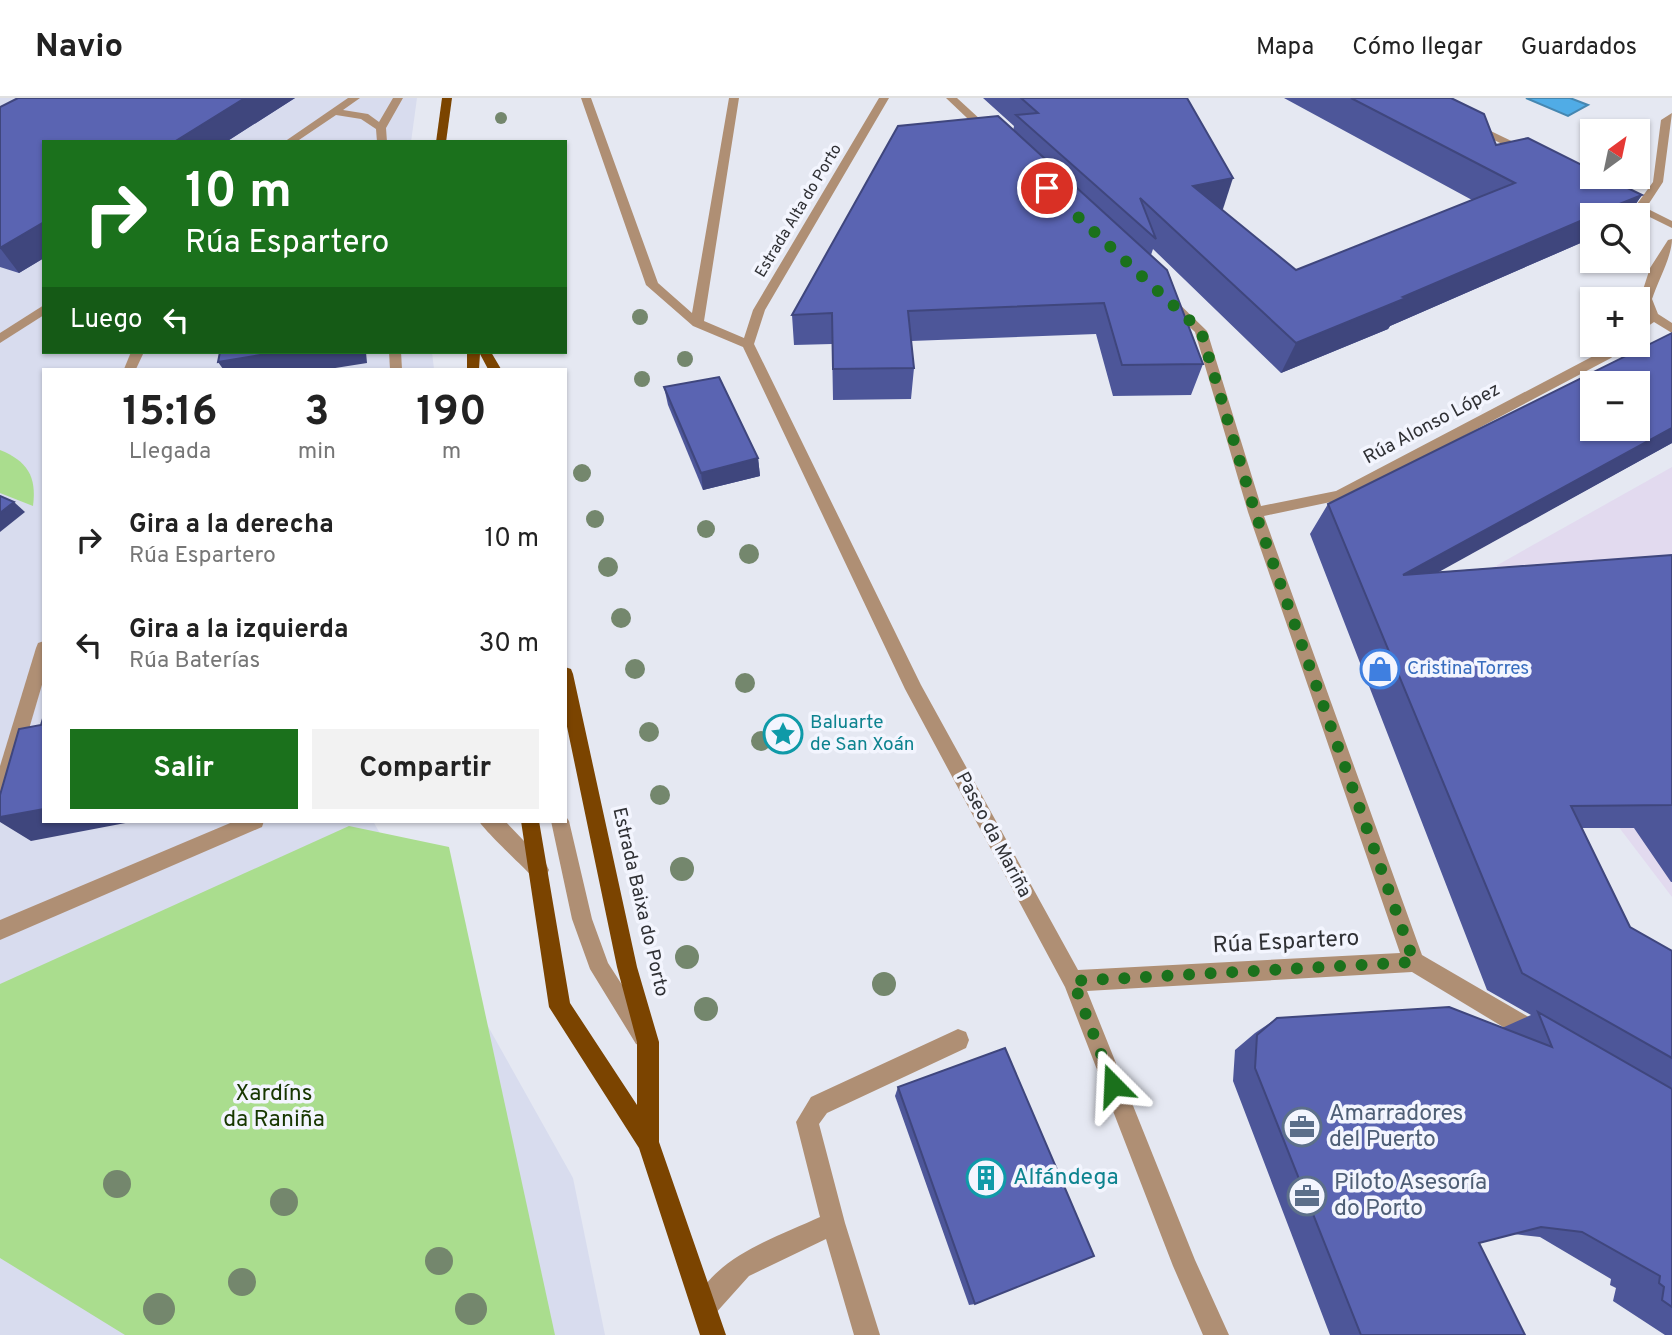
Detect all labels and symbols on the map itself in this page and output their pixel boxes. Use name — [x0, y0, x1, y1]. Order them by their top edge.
north arrow — [1580, 119, 1650, 189]
street label: Estrada Alta do Porto — [751, 141, 847, 281]
pin — [1017, 158, 1077, 218]
street label: Rúa Alonso López — [1359, 378, 1505, 470]
shop icon: Cristina Torres — [1359, 648, 1401, 690]
place label: Cristina Torres — [1407, 657, 1529, 681]
place label: Baluarte de San Xoán — [810, 711, 914, 757]
place icon: Baluarte de San Xoán — [762, 713, 804, 755]
street label: Paseo da Mariña — [950, 768, 1036, 902]
street label: Estrada Baixa do Porto — [607, 805, 673, 999]
street label: Rúa Espartero — [1212, 925, 1360, 961]
position arrow — [1076, 1048, 1150, 1122]
park label: Xardíns da Raniña — [223, 1080, 325, 1135]
place label: Amarradores del Puerto — [1329, 1100, 1463, 1155]
office icon: Amarradores del Puerto — [1281, 1106, 1323, 1148]
building icon: Alfándega — [965, 1157, 1007, 1199]
place label: Alfándega — [1013, 1164, 1119, 1193]
place label: Piloto Asesoría do Porto — [1334, 1169, 1487, 1224]
office icon: Piloto Asesoría do Porto — [1286, 1175, 1328, 1217]

